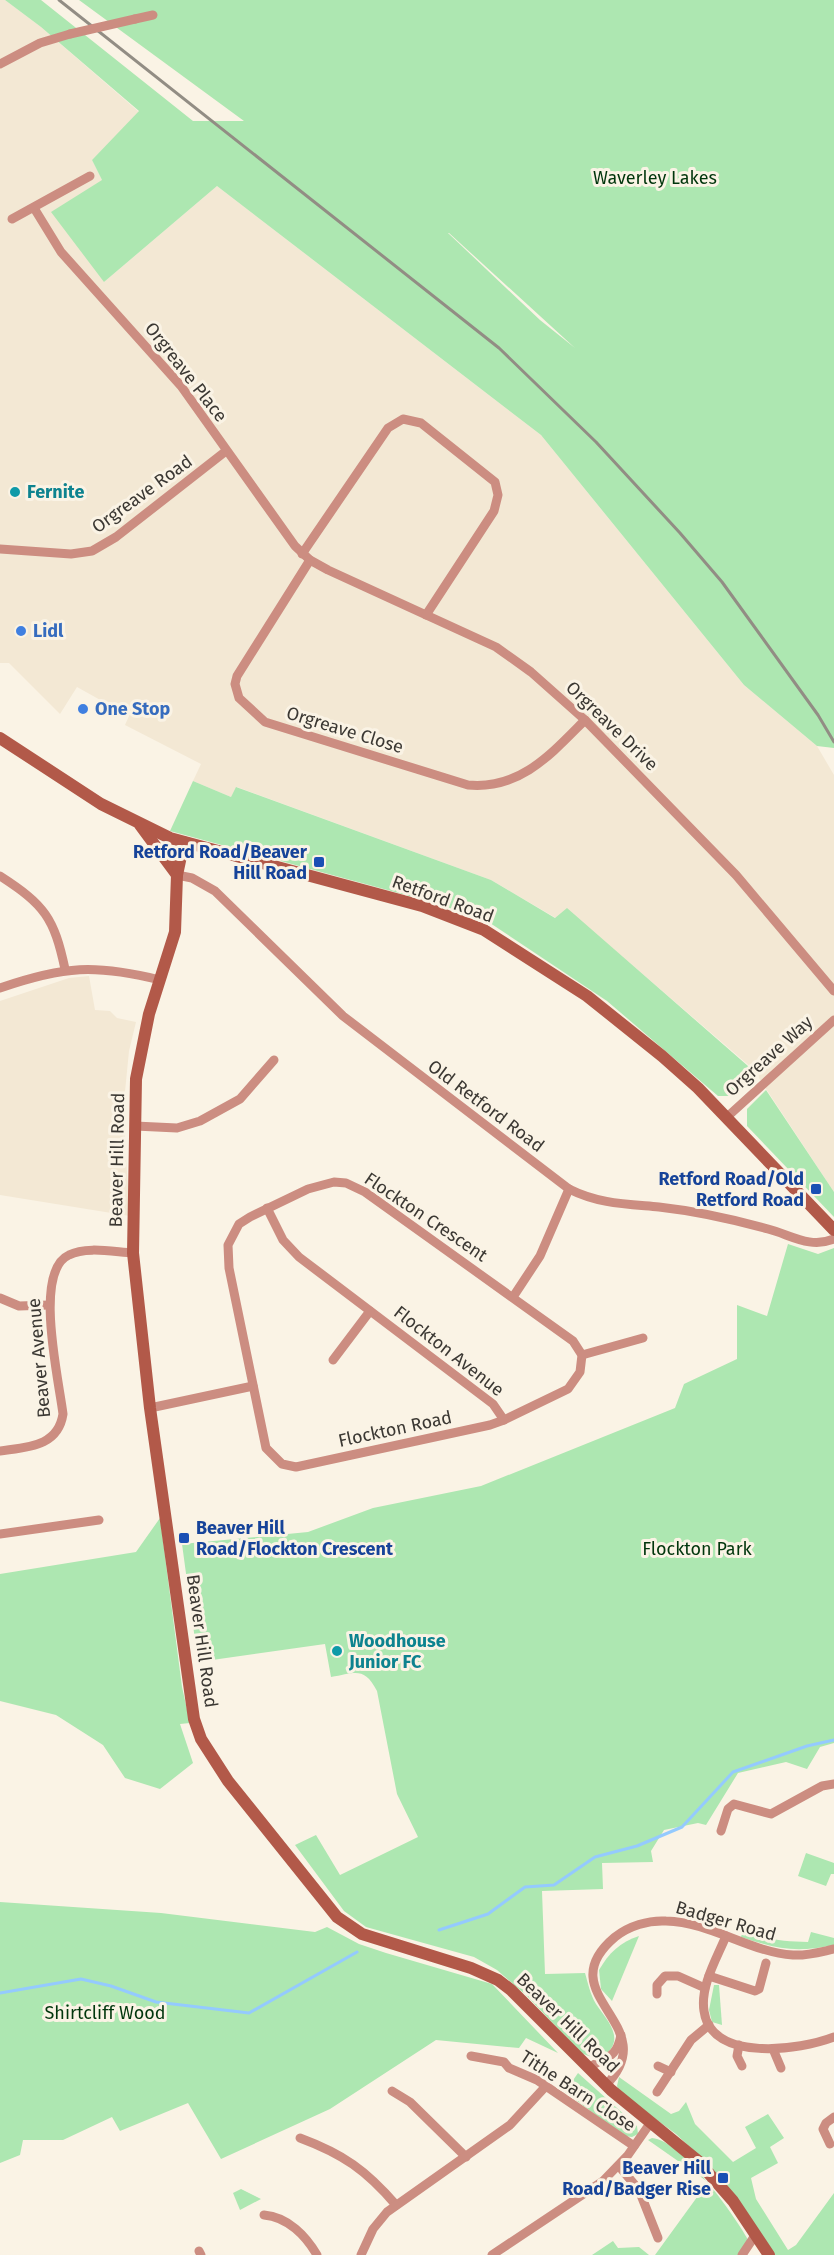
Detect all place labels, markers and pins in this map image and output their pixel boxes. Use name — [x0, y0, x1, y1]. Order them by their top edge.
place label: Fernite — [27, 481, 84, 503]
marker: Fernite — [8, 485, 22, 499]
place label: Lidl — [33, 620, 64, 642]
marker: Lidl — [14, 624, 28, 638]
place label: One Stop — [95, 698, 170, 720]
marker: One Stop — [76, 702, 90, 716]
place label: Retford Road/Beaver Hill Road — [133, 841, 308, 884]
marker: Retford Road/Beaver Hill Road — [312, 855, 326, 869]
place label: Retford Road/Old Retford Road — [658, 1168, 804, 1211]
marker: Retford Road/Old Retford Road — [809, 1182, 823, 1196]
place label: Beaver Hill Road/Flockton Crescent — [196, 1517, 394, 1560]
marker: Beaver Hill Road/Flockton Crescent — [177, 1531, 191, 1545]
place label: Woodhouse Junior FC — [348, 1630, 446, 1673]
marker: Woodhouse Junior FC — [330, 1644, 344, 1658]
place label: Beaver Hill Road/Badger Rise — [562, 2157, 712, 2200]
marker: Beaver Hill Road/Badger Rise — [716, 2171, 730, 2185]

